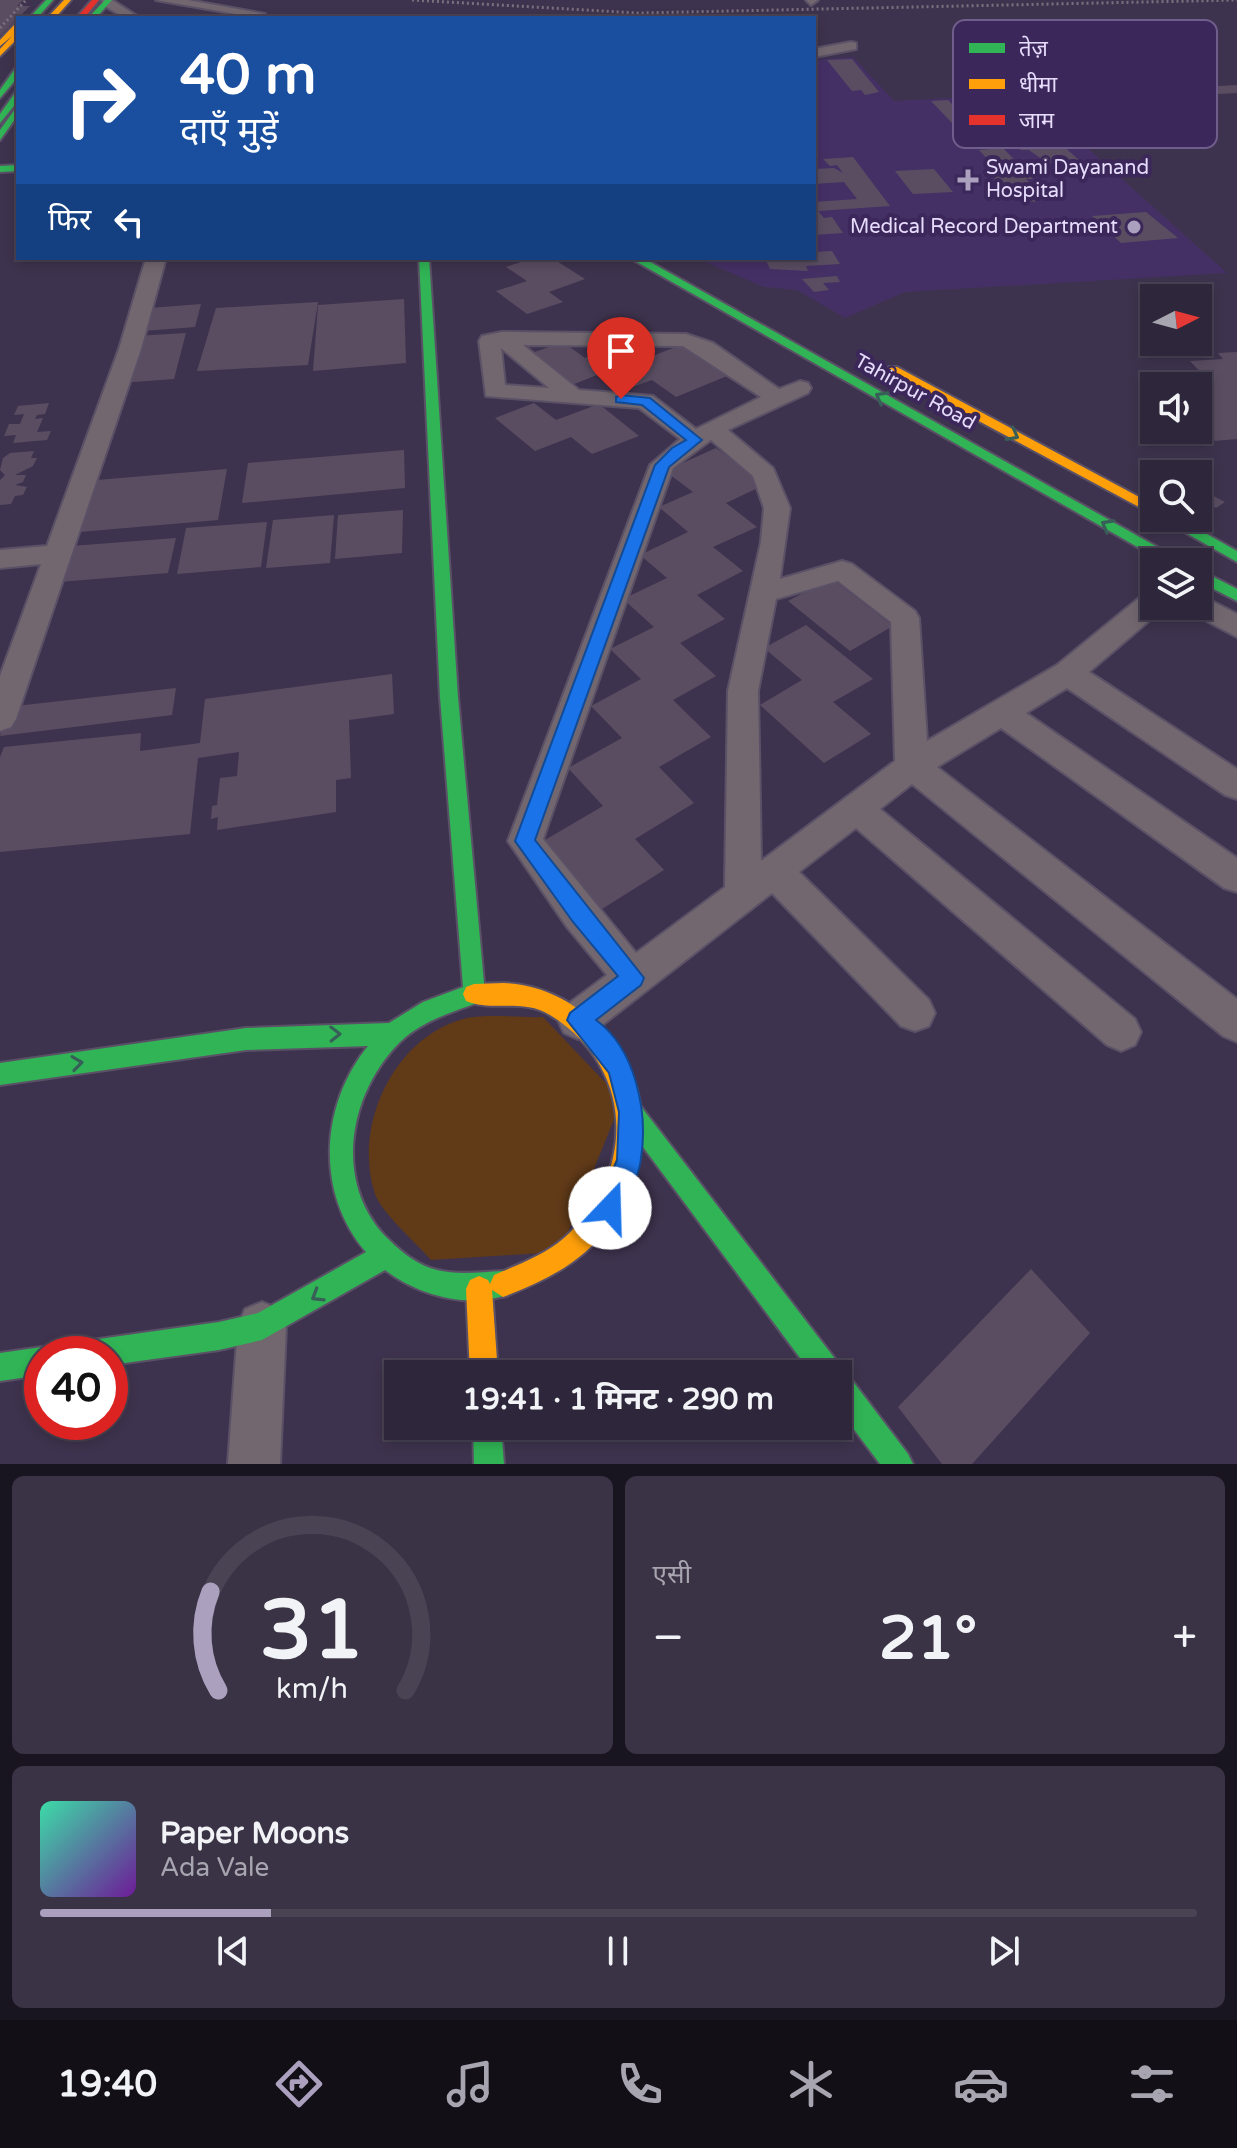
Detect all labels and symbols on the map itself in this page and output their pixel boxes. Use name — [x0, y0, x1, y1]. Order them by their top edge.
legend — [953, 20, 1217, 148]
text: तेज़ — [1019, 35, 1049, 62]
text: धीमा — [1019, 72, 1057, 98]
text: जाम — [1019, 108, 1055, 134]
place label: Swami Dayanand Hospital — [986, 156, 1149, 203]
marker: Swami Dayanand Hospital — [957, 169, 979, 191]
place label: Medical Record Department — [850, 215, 1118, 239]
marker: Medical Record Department — [1125, 218, 1143, 236]
north arrow — [1140, 284, 1212, 356]
pin — [587, 317, 655, 399]
street label: Tahirpur Road — [850, 349, 980, 435]
one-way arrow — [874, 392, 889, 407]
one-way arrow — [1005, 425, 1019, 440]
one-way arrow — [1101, 519, 1116, 534]
one-way arrow — [329, 1026, 342, 1043]
one-way arrow — [70, 1055, 84, 1072]
position arrow — [568, 1166, 652, 1250]
one-way arrow — [311, 1286, 326, 1302]
speed limit sign: 40 — [24, 1336, 128, 1440]

